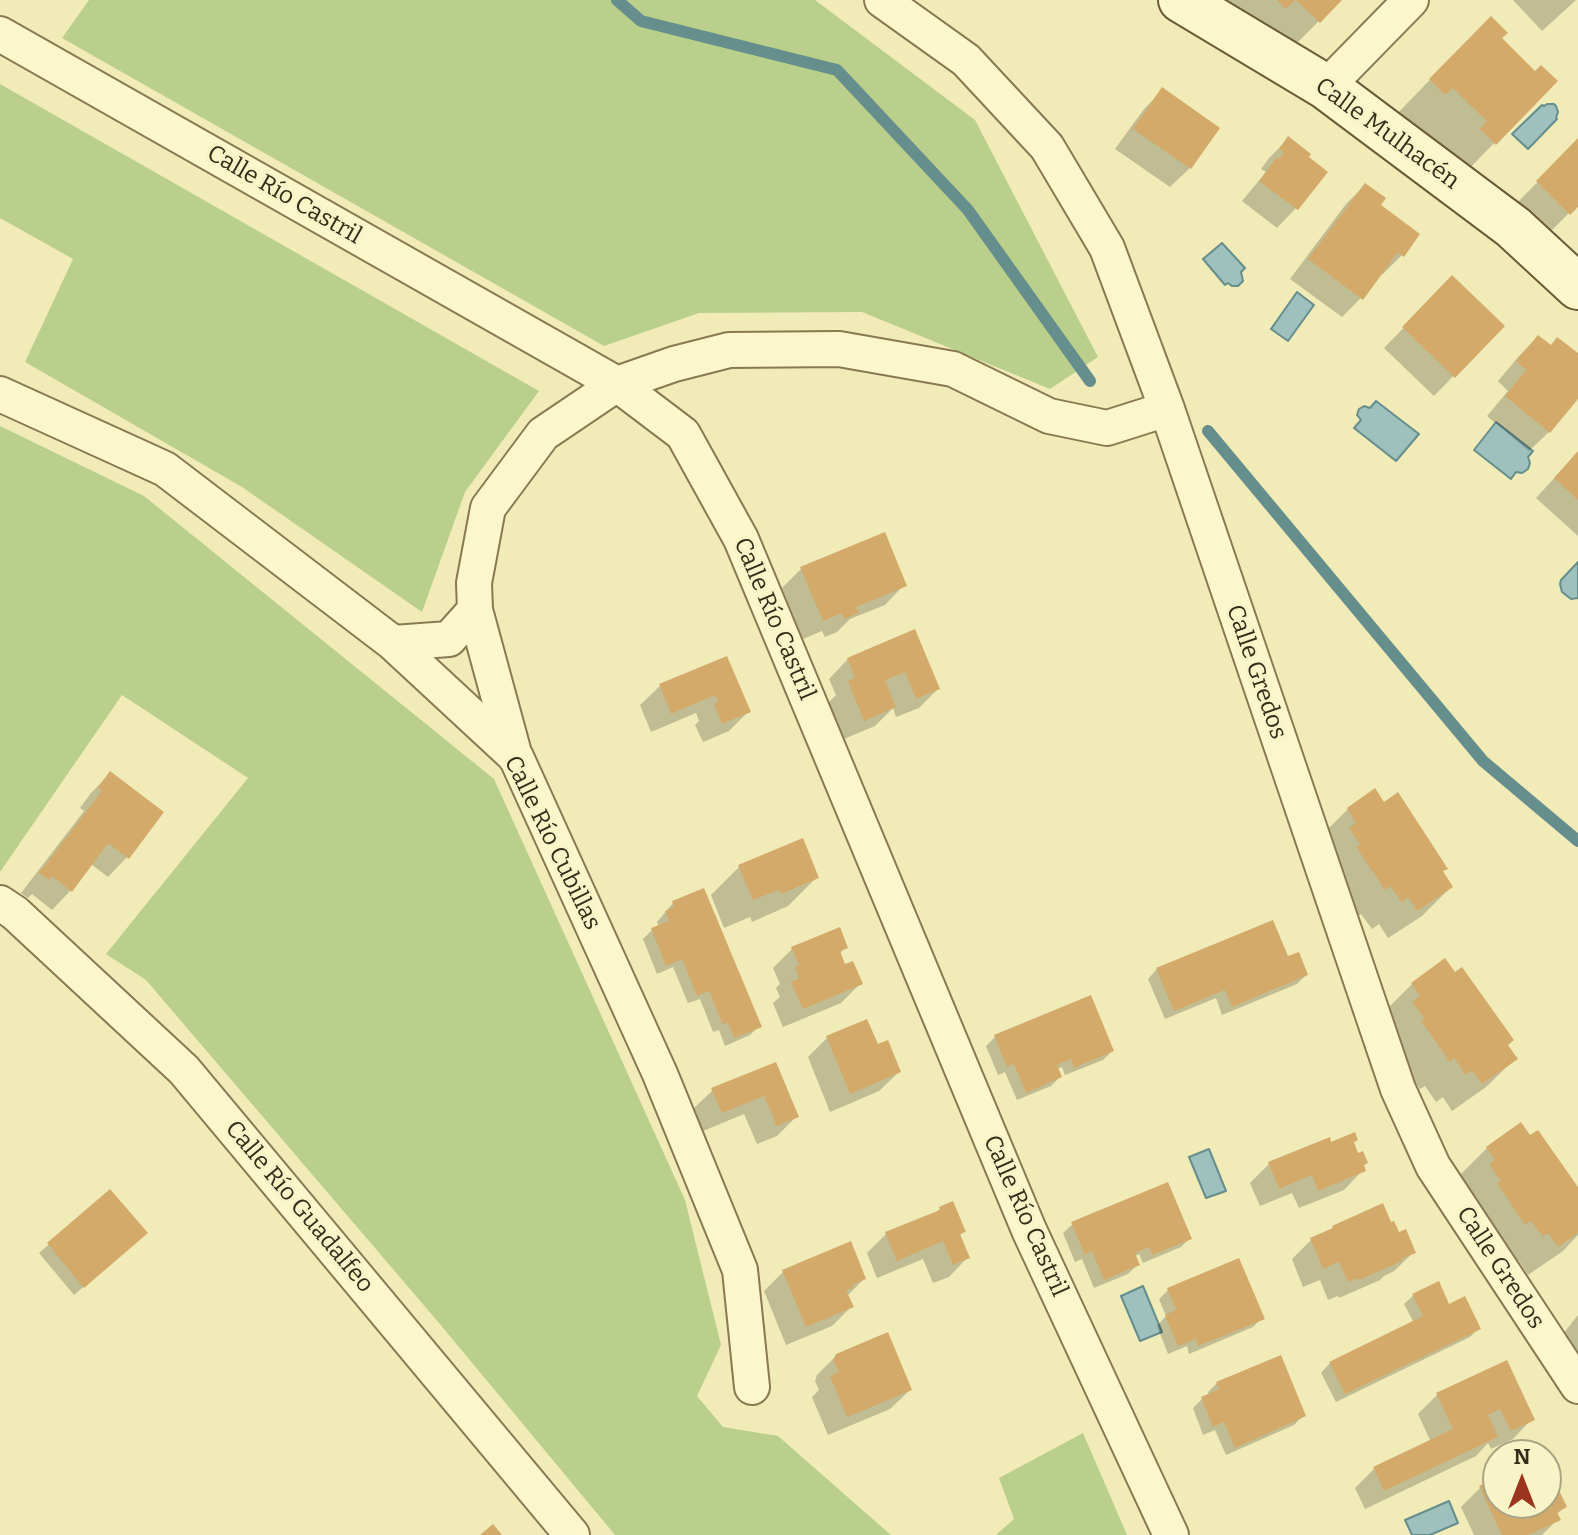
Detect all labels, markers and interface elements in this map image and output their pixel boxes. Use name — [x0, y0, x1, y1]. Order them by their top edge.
street label: Calle Mulhacén — [1309, 72, 1465, 196]
street label: Calle Río Castril — [202, 139, 366, 251]
street label: Calle Río Castril — [727, 533, 821, 705]
street label: Calle Gredos — [1220, 601, 1292, 743]
street label: Calle Río Cubillas — [497, 751, 607, 935]
street label: Calle Río Guadalfeo — [219, 1115, 379, 1299]
street label: Calle Río Castril — [977, 1131, 1073, 1301]
street label: Calle Gredos — [1450, 1201, 1550, 1335]
north arrow — [1482, 1439, 1562, 1519]
text: N — [1514, 1443, 1530, 1470]

